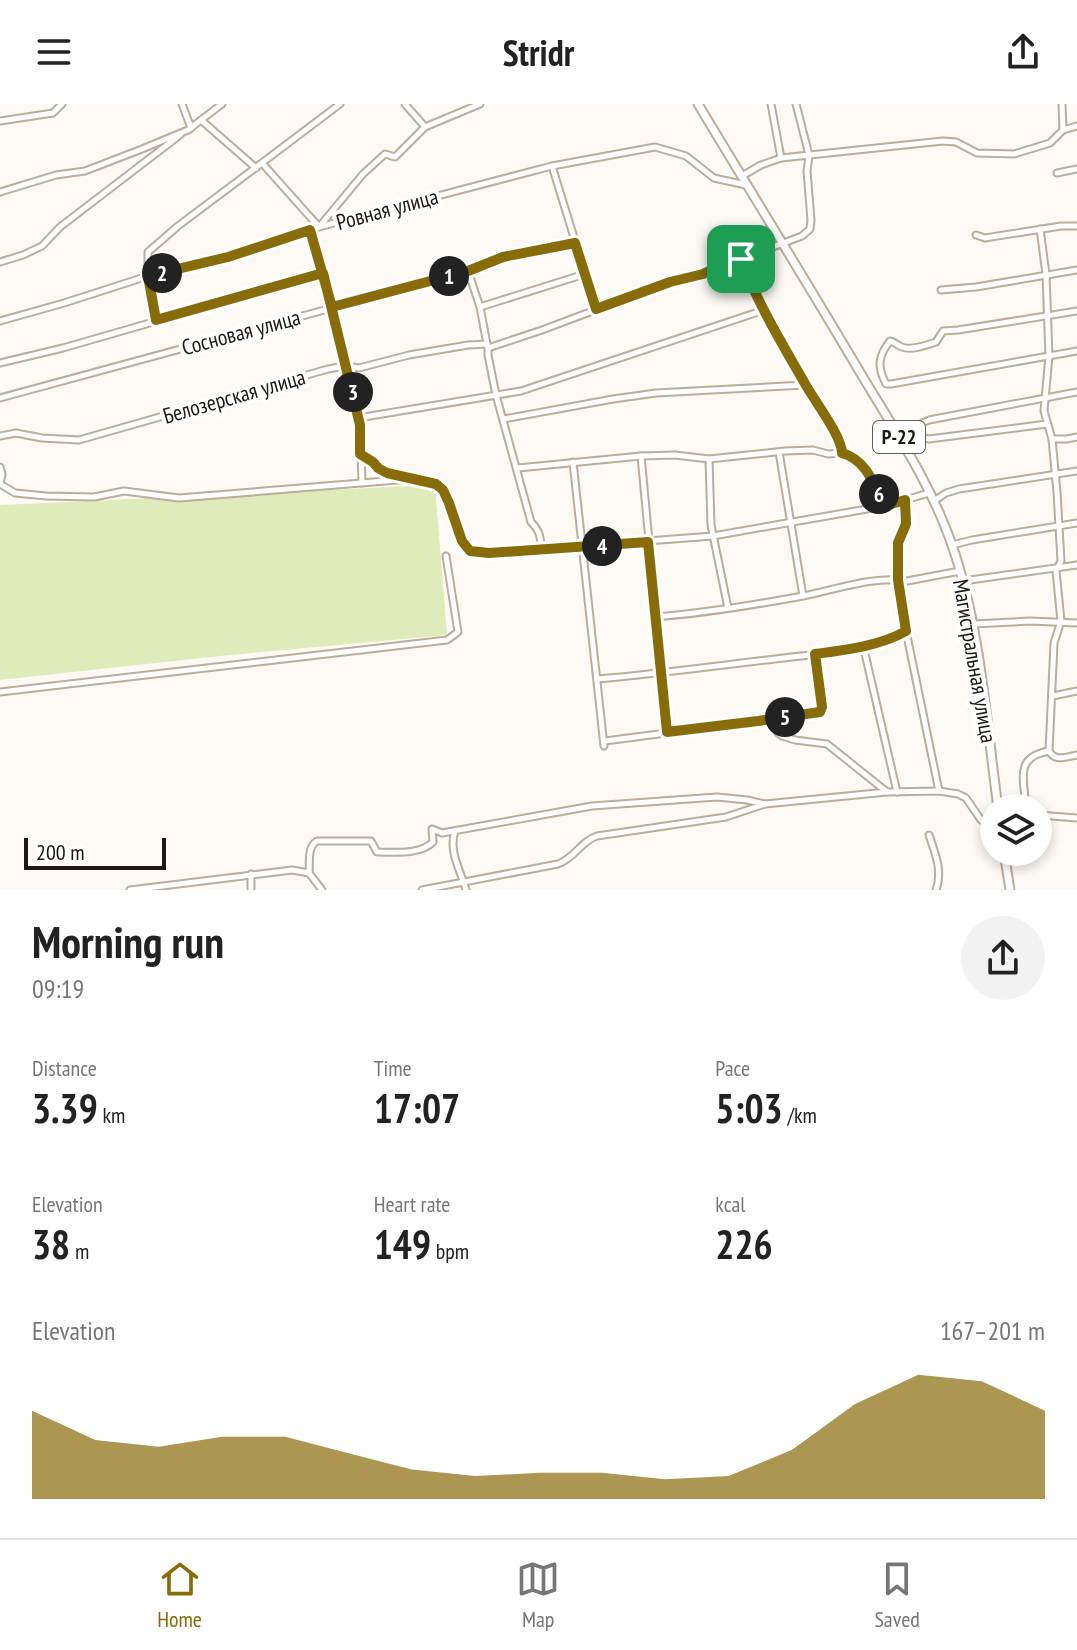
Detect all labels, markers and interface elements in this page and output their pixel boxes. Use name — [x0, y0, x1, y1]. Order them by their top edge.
text: Stridr — [503, 29, 574, 76]
icon: menu — [32, 30, 76, 74]
icon: share — [1001, 30, 1045, 74]
street label: Ровная улица — [333, 182, 441, 236]
pin — [707, 225, 775, 293]
icon: arrive — [719, 237, 763, 281]
pin: 2 — [142, 253, 182, 293]
pin: 1 — [429, 256, 469, 296]
text: 2 — [157, 259, 167, 287]
text: 1 — [444, 262, 454, 290]
street label: Сосновая улица — [179, 303, 303, 361]
street label: Белозерская улица — [160, 362, 308, 430]
pin: 3 — [333, 372, 373, 412]
text: 3 — [348, 378, 358, 406]
road number: Р-22 — [873, 421, 925, 453]
pin: 6 — [859, 474, 899, 514]
text: 6 — [874, 480, 884, 508]
pin: 4 — [582, 526, 622, 566]
text: 4 — [597, 532, 607, 560]
street label: Магистральная улица — [947, 577, 1003, 745]
pin: 5 — [765, 697, 805, 737]
text: 5 — [780, 703, 790, 731]
map controls — [980, 794, 1052, 866]
button: layers — [980, 794, 1052, 866]
scale bar — [24, 834, 166, 870]
text: 200 m — [36, 838, 85, 866]
text: Morning run — [32, 913, 224, 970]
button: share — [961, 916, 1045, 1000]
text: 09:19 — [32, 972, 84, 1005]
text: Distance — [32, 1054, 97, 1082]
text: Time — [374, 1054, 412, 1082]
text: Pace — [715, 1054, 750, 1082]
text: 3.39 — [32, 1082, 98, 1134]
text: 17:07 — [374, 1082, 460, 1134]
text: 5:03 — [715, 1082, 783, 1134]
text: km — [98, 1101, 125, 1129]
text: /km — [783, 1101, 817, 1129]
text: Elevation — [32, 1190, 103, 1218]
text: Heart rate — [374, 1190, 450, 1218]
text: kcal — [715, 1190, 745, 1218]
text: 38 — [32, 1218, 70, 1270]
text: 149 — [374, 1218, 431, 1270]
text: 226 — [715, 1218, 773, 1270]
text: m — [70, 1237, 89, 1265]
text: bpm — [431, 1237, 469, 1265]
text: Elevation — [32, 1314, 115, 1347]
text: 167–201 m — [940, 1314, 1045, 1347]
tab: Home — [157, 1557, 202, 1633]
tab: Map — [516, 1557, 560, 1633]
tab: Saved — [874, 1557, 920, 1633]

